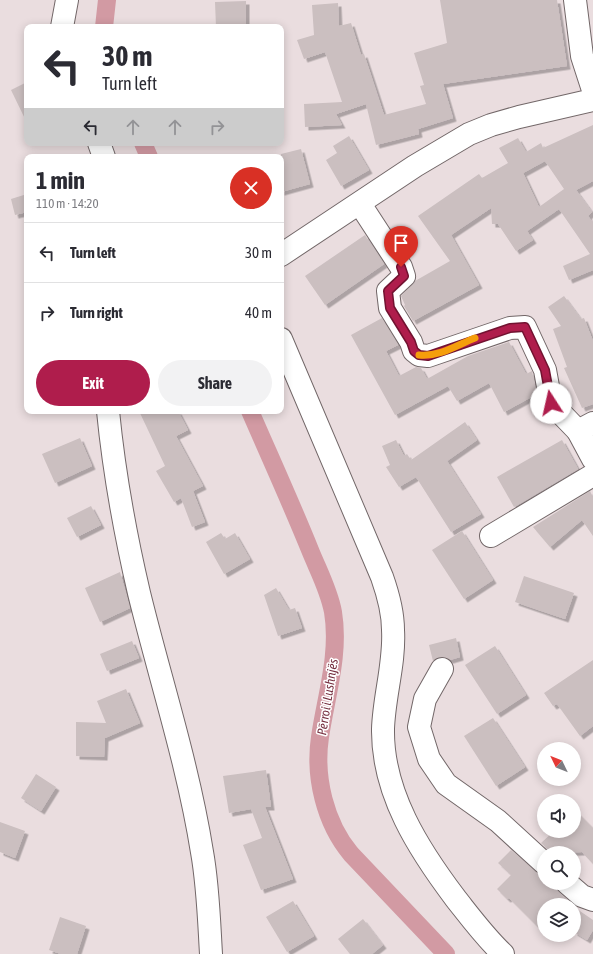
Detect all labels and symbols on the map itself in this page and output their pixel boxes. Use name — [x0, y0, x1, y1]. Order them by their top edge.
pin — [384, 226, 418, 267]
position arrow — [530, 382, 572, 424]
water label: Përroi i Lushnjës — [314, 657, 341, 736]
north arrow — [537, 742, 581, 786]

